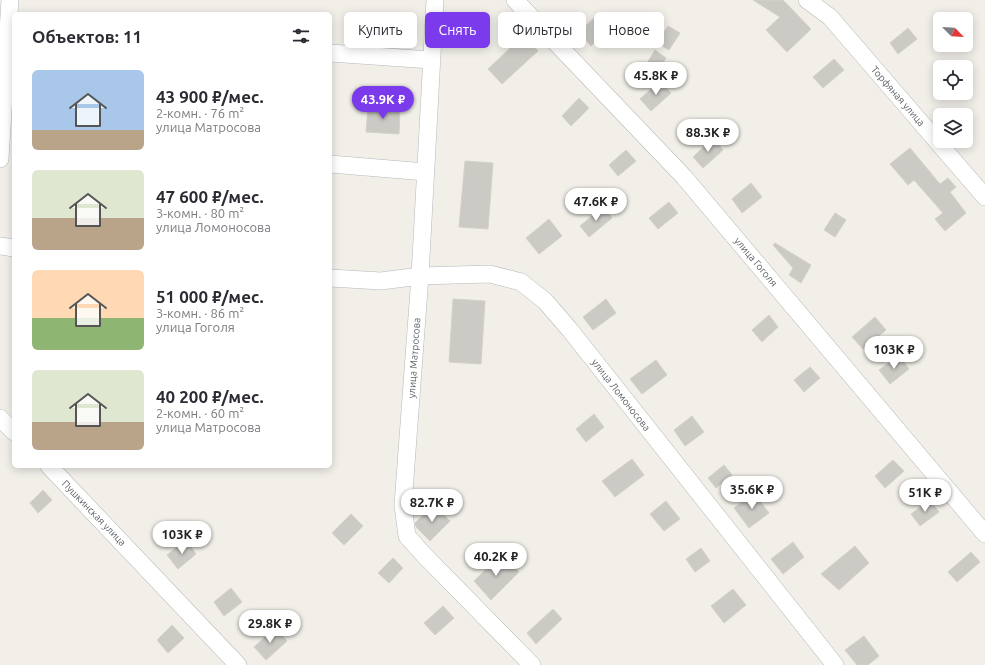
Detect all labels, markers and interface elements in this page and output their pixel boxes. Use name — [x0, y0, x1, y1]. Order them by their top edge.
chip: Купить — [344, 12, 417, 48]
chip: Снять — [425, 12, 490, 48]
chip: Фильтры — [498, 12, 586, 48]
chip: Новое — [594, 12, 664, 48]
north arrow — [933, 12, 973, 52]
map controls — [933, 12, 973, 148]
icon: filters — [290, 25, 312, 47]
text: Объектов: 11 — [32, 27, 142, 46]
button: locate — [933, 60, 973, 100]
pin: 45.8K ₽ — [619, 62, 693, 96]
street label: Торфяная улица — [869, 64, 927, 128]
text: 45.8K ₽ — [634, 68, 678, 82]
icon: home — [64, 86, 112, 134]
pin: 43.9K ₽ — [346, 86, 420, 120]
text: 43 900 ₽/мес. — [156, 87, 264, 106]
text: 43.9K ₽ — [361, 92, 405, 106]
text: 2-комн. · 76 m² — [156, 106, 244, 120]
button: layers — [933, 108, 973, 148]
pin: 88.3K ₽ — [671, 119, 745, 153]
text: улица Матросова — [156, 120, 261, 134]
text: 88.3K ₽ — [686, 125, 730, 139]
icon: home — [64, 186, 112, 234]
text: 47 600 ₽/мес. — [156, 187, 264, 206]
pin: 47.6K ₽ — [559, 188, 633, 222]
text: 47.6K ₽ — [574, 194, 618, 208]
text: 3-комн. · 80 m² — [156, 206, 244, 220]
text: улица Ломоносова — [156, 220, 271, 234]
street label: улица Гоголя — [732, 235, 780, 289]
icon: home — [64, 286, 112, 334]
text: 51 000 ₽/мес. — [156, 287, 264, 306]
text: 3-комн. · 86 m² — [156, 306, 244, 320]
street label: улица Матросова — [406, 317, 422, 399]
text: улица Гоголя — [156, 320, 235, 334]
pin: 103K ₽ — [861, 336, 927, 370]
text: 103K ₽ — [873, 342, 915, 356]
street label: улица Ломоносова — [589, 357, 653, 433]
icon: home — [64, 386, 112, 434]
text: 40 200 ₽/мес. — [156, 387, 264, 406]
text: 2-комн. · 60 m² — [156, 406, 244, 420]
text: улица Матросова — [156, 420, 261, 434]
pin: 35.6K ₽ — [715, 476, 789, 510]
street label: Пушкинская улица — [60, 478, 128, 548]
pin: 51K ₽ — [897, 479, 953, 513]
text: 35.6K ₽ — [730, 482, 774, 496]
text: 51K ₽ — [908, 485, 942, 499]
pin: 82.7K ₽ — [395, 489, 469, 523]
text: 82.7K ₽ — [410, 495, 454, 509]
pin: 103K ₽ — [149, 521, 215, 555]
text: 103K ₽ — [161, 527, 203, 541]
pin: 40.2K ₽ — [459, 543, 533, 577]
text: 40.2K ₽ — [474, 549, 518, 563]
pin: 29.8K ₽ — [233, 610, 307, 644]
text: 29.8K ₽ — [248, 616, 292, 630]

